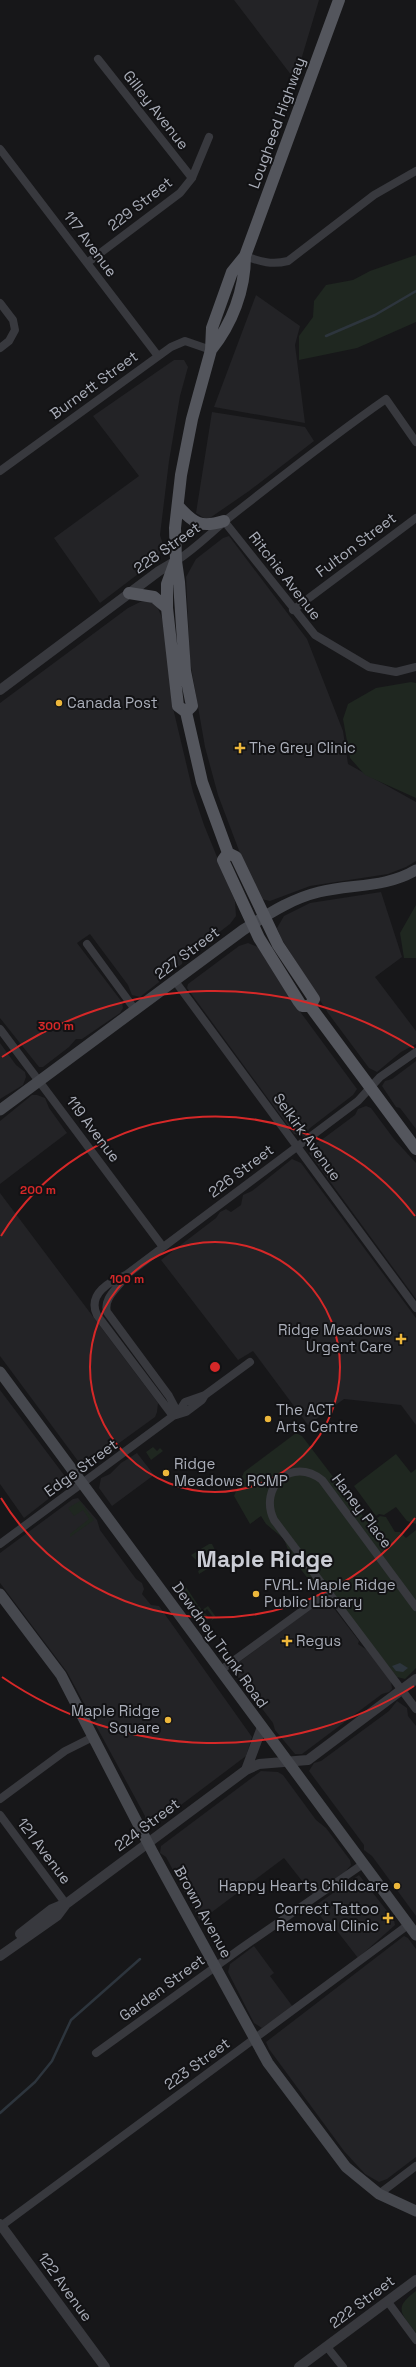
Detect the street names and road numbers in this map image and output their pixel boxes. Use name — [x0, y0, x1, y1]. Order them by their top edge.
street label: Lougheed Highway — [244, 55, 309, 191]
street label: Gilley Avenue — [119, 66, 193, 153]
street label: 229 Street — [104, 172, 176, 235]
street label: 117 Avenue — [59, 207, 121, 281]
street label: Burnett Street — [46, 346, 142, 423]
street label: Fulton Street — [312, 508, 400, 581]
street label: 228 Street — [130, 518, 204, 577]
street label: Ritchie Avenue — [245, 528, 326, 624]
street label: 227 Street — [151, 922, 223, 983]
street label: Selkirk Avenue — [269, 1089, 346, 1184]
street label: 119 Avenue — [62, 1092, 125, 1166]
street label: 226 Street — [204, 1140, 277, 1201]
street label: Edge Street — [40, 1434, 121, 1501]
street label: Haney Place — [328, 1470, 397, 1552]
street label: Dewdney Trunk Road — [168, 1578, 273, 1712]
street label: 224 Street — [110, 1794, 183, 1855]
street label: 121 Avenue — [13, 1814, 76, 1888]
street label: Brown Avenue — [170, 1862, 237, 1961]
street label: Garden Street — [115, 1950, 208, 2025]
street label: 223 Street — [160, 2033, 233, 2094]
street label: 122 Avenue — [34, 2248, 97, 2325]
street label: 222 Street — [325, 2271, 398, 2332]

